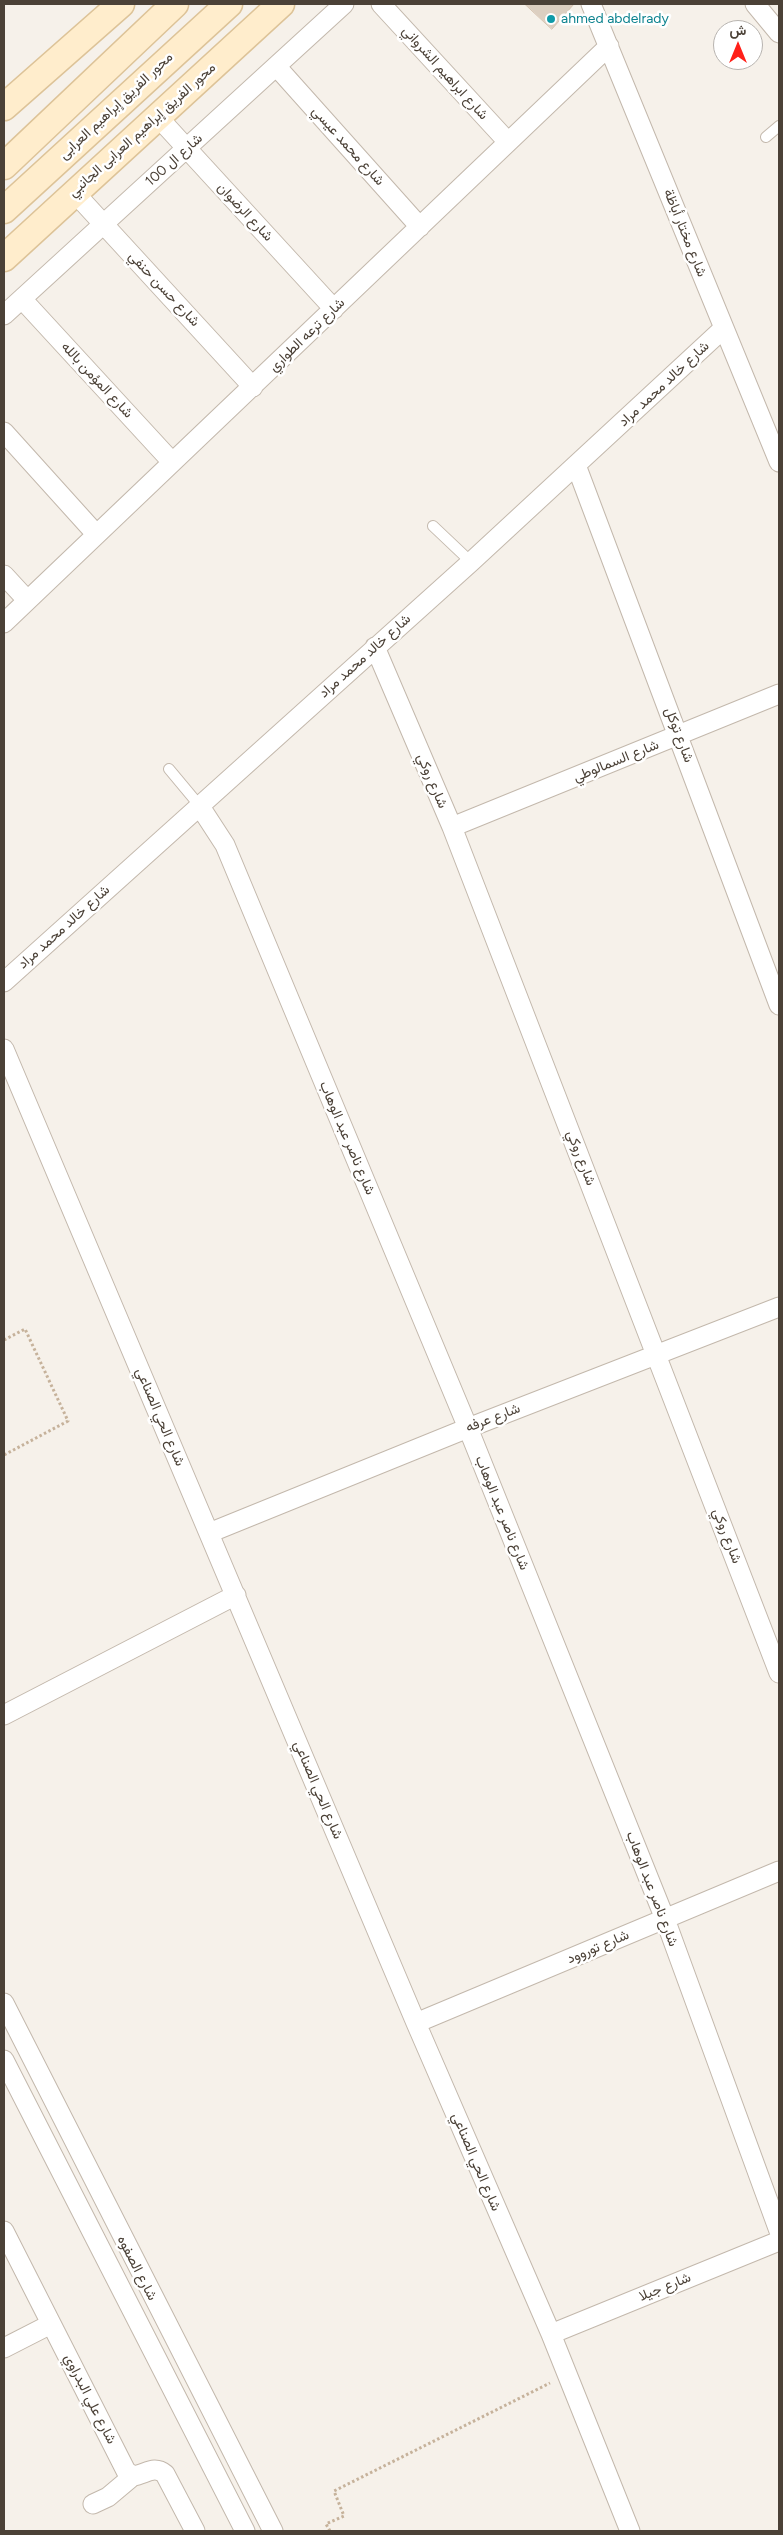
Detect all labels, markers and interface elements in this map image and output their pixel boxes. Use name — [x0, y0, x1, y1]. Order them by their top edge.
place label: ahmed abdelrady — [561, 11, 669, 27]
marker: ahmed abdelrady — [545, 13, 557, 25]
north arrow — [713, 20, 763, 70]
text: ش — [730, 22, 746, 39]
street label: شارع ابراهيم الشرواني — [398, 23, 492, 123]
street label: محور الفريق إبراهيم العرابى — [56, 49, 176, 163]
street label: محور الفريق إبراهيم العرابى الجانبي — [65, 59, 219, 201]
street label: شارع محمد عيسي — [308, 103, 388, 189]
street label: شارع ال 100 — [142, 130, 206, 190]
street label: شارع الرضوان — [214, 179, 276, 245]
street label: شارع مختار أباظة — [660, 187, 710, 279]
street label: شارع حسن حنفي — [125, 248, 203, 330]
street label: شارع ترعه الطواري — [266, 295, 348, 375]
street label: شارع خالد محمد مراد — [615, 338, 713, 430]
street label: شارع المؤمن بالله — [58, 339, 136, 421]
street label: شارع خالد محمد مراد — [316, 610, 414, 702]
street label: شارع توكل — [661, 705, 697, 765]
street label: شارع السمالوطي — [571, 736, 661, 786]
street label: شارع روكي — [413, 751, 451, 811]
street label: شارع خالد محمد مراد — [15, 881, 113, 973]
street label: شارع ناصر عبد الوهاب — [315, 1079, 379, 1197]
street label: شارع روكي — [563, 1128, 599, 1188]
street label: شارع الحي الصناعي — [132, 1365, 188, 1469]
street label: شارع عرفه — [463, 1400, 523, 1436]
street label: شارع ناصر عبد الوهاب — [471, 1453, 533, 1573]
street label: شارع روكي — [709, 1506, 745, 1566]
street label: شارع الحي الصناعي — [290, 1738, 346, 1842]
street label: شارع ناصر عبد الوهاب — [622, 1829, 682, 1949]
street label: شارع توروود — [564, 1926, 632, 1968]
street label: شارع الحي الصناعي — [448, 2110, 504, 2214]
street label: شارع الصفوه — [113, 2233, 161, 2303]
street label: شارع جيلا — [637, 2269, 693, 2305]
street label: شارع علي البدراوي — [60, 2351, 120, 2447]

